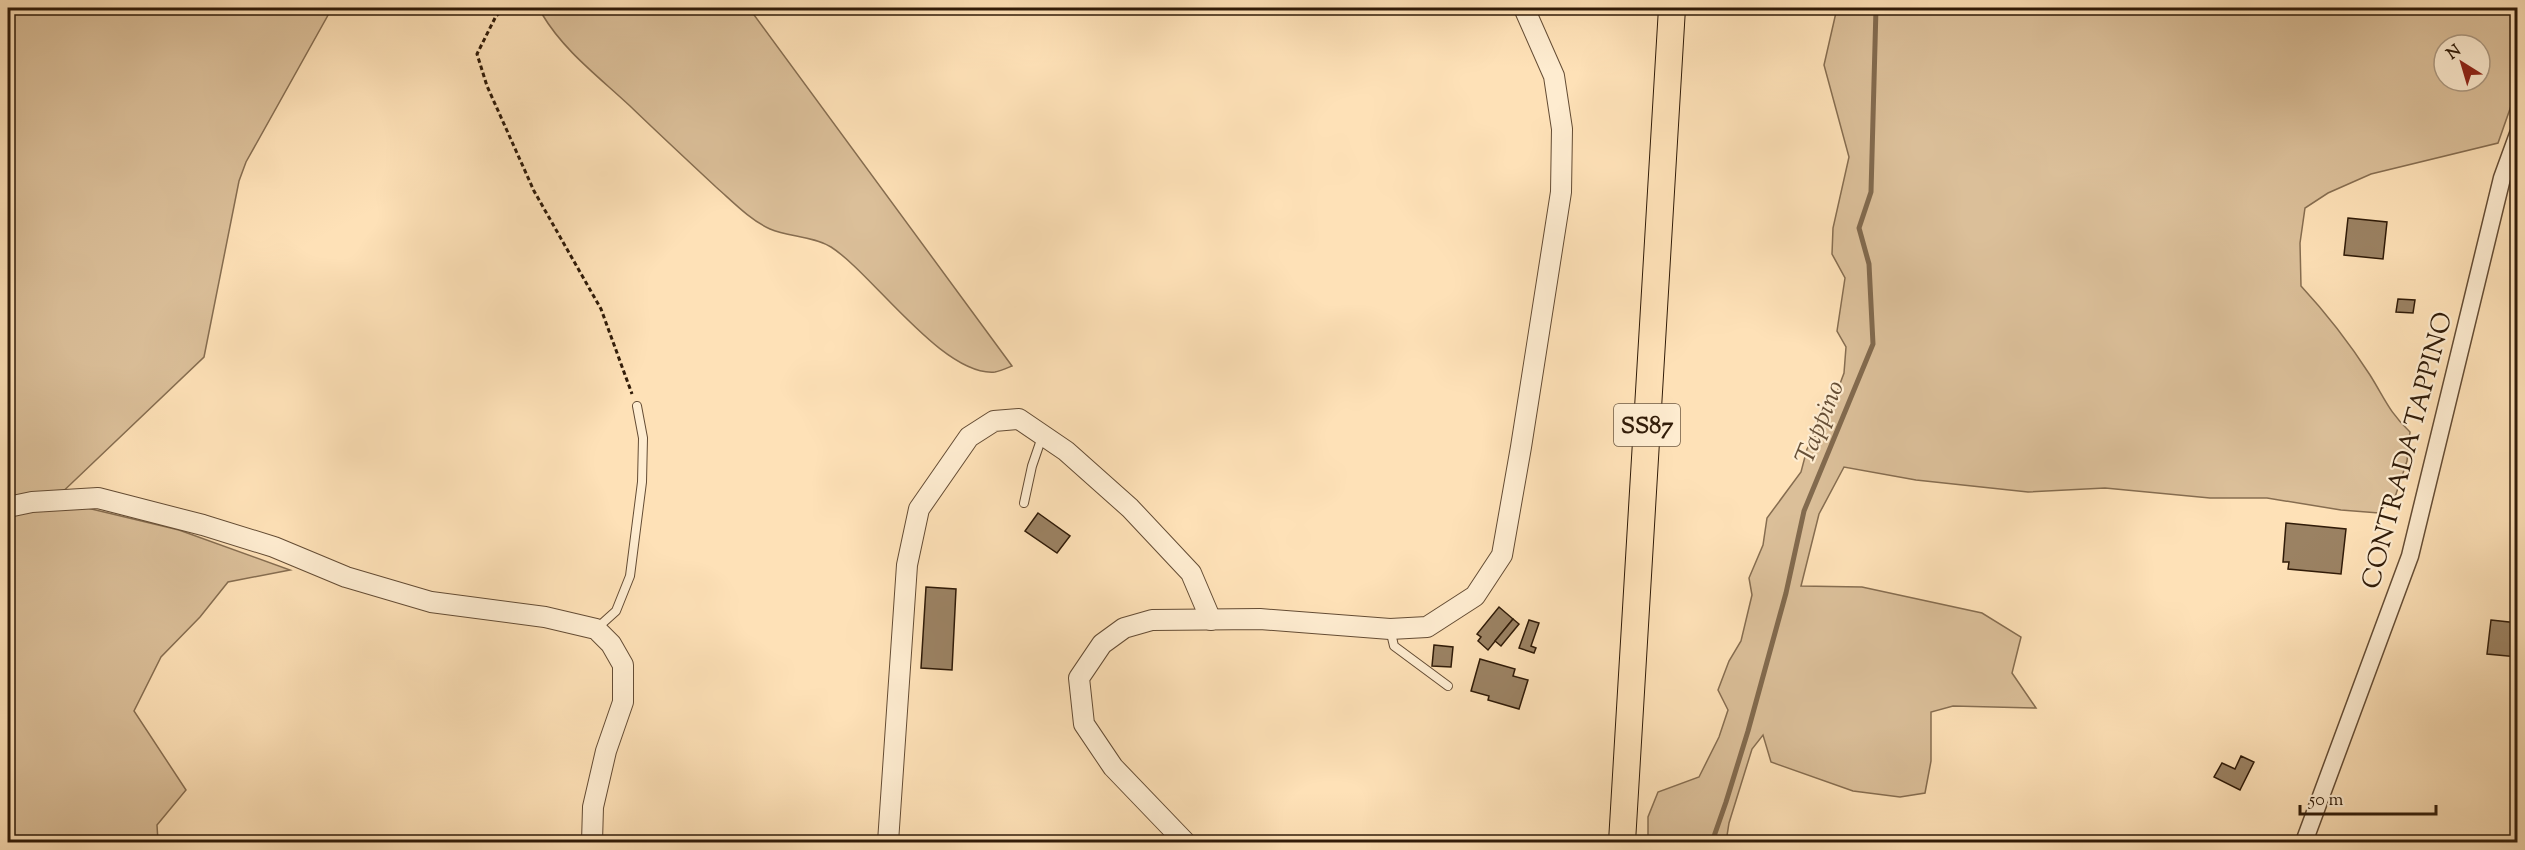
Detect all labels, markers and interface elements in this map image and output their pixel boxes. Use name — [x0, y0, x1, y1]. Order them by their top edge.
north arrow — [2432, 33, 2492, 93]
text: N — [2442, 40, 2467, 66]
street label: CONTRADA TAPPINO — [2354, 308, 2463, 593]
water label: Tappino — [1787, 375, 1856, 471]
road number: SS87 — [1614, 404, 1680, 446]
scale bar — [2300, 778, 2436, 816]
text: 50 m — [2308, 788, 2344, 814]

